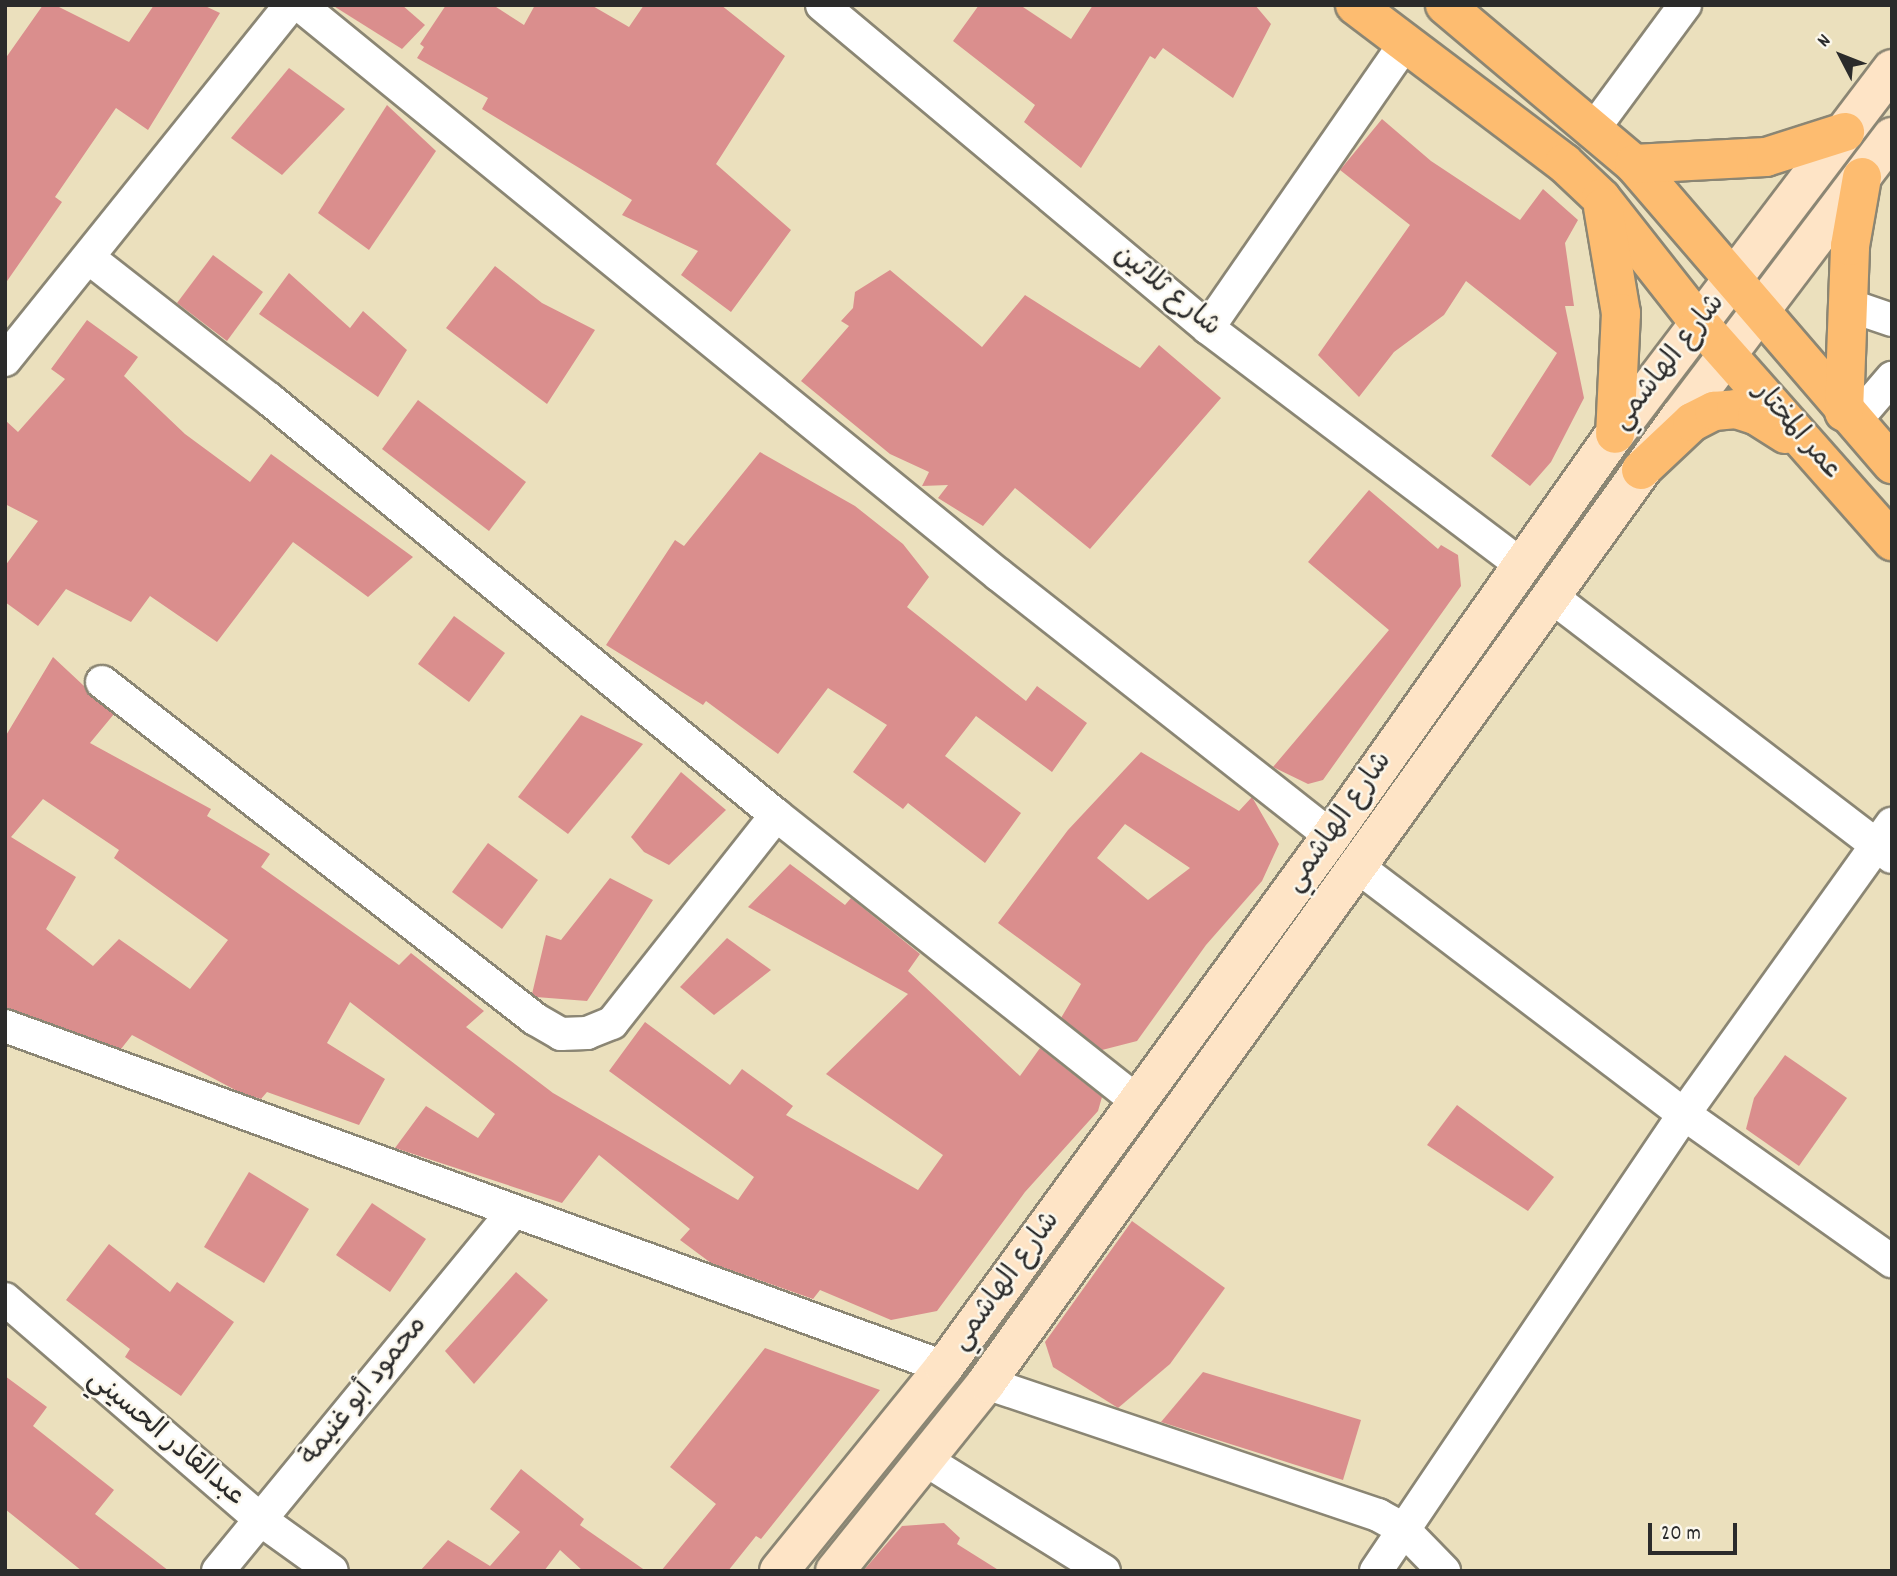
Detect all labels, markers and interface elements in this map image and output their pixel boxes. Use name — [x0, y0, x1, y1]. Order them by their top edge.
north arrow — [1806, 21, 1876, 91]
text: N — [1812, 29, 1838, 54]
street label: شارع ثلاثين — [1106, 239, 1226, 345]
street label: شارع الهاشمي — [1606, 288, 1734, 438]
street label: عمر المختار — [1745, 376, 1847, 488]
street label: شارع الهاشمي — [1279, 746, 1401, 900]
street label: شارع الهاشمي — [945, 1206, 1069, 1358]
street label: محمود أبو غنيمة — [294, 1310, 436, 1474]
street label: عبدالقادر الحسيني — [79, 1363, 251, 1515]
scale bar — [1652, 1510, 1741, 1554]
text: 20 m — [1661, 1520, 1701, 1550]

